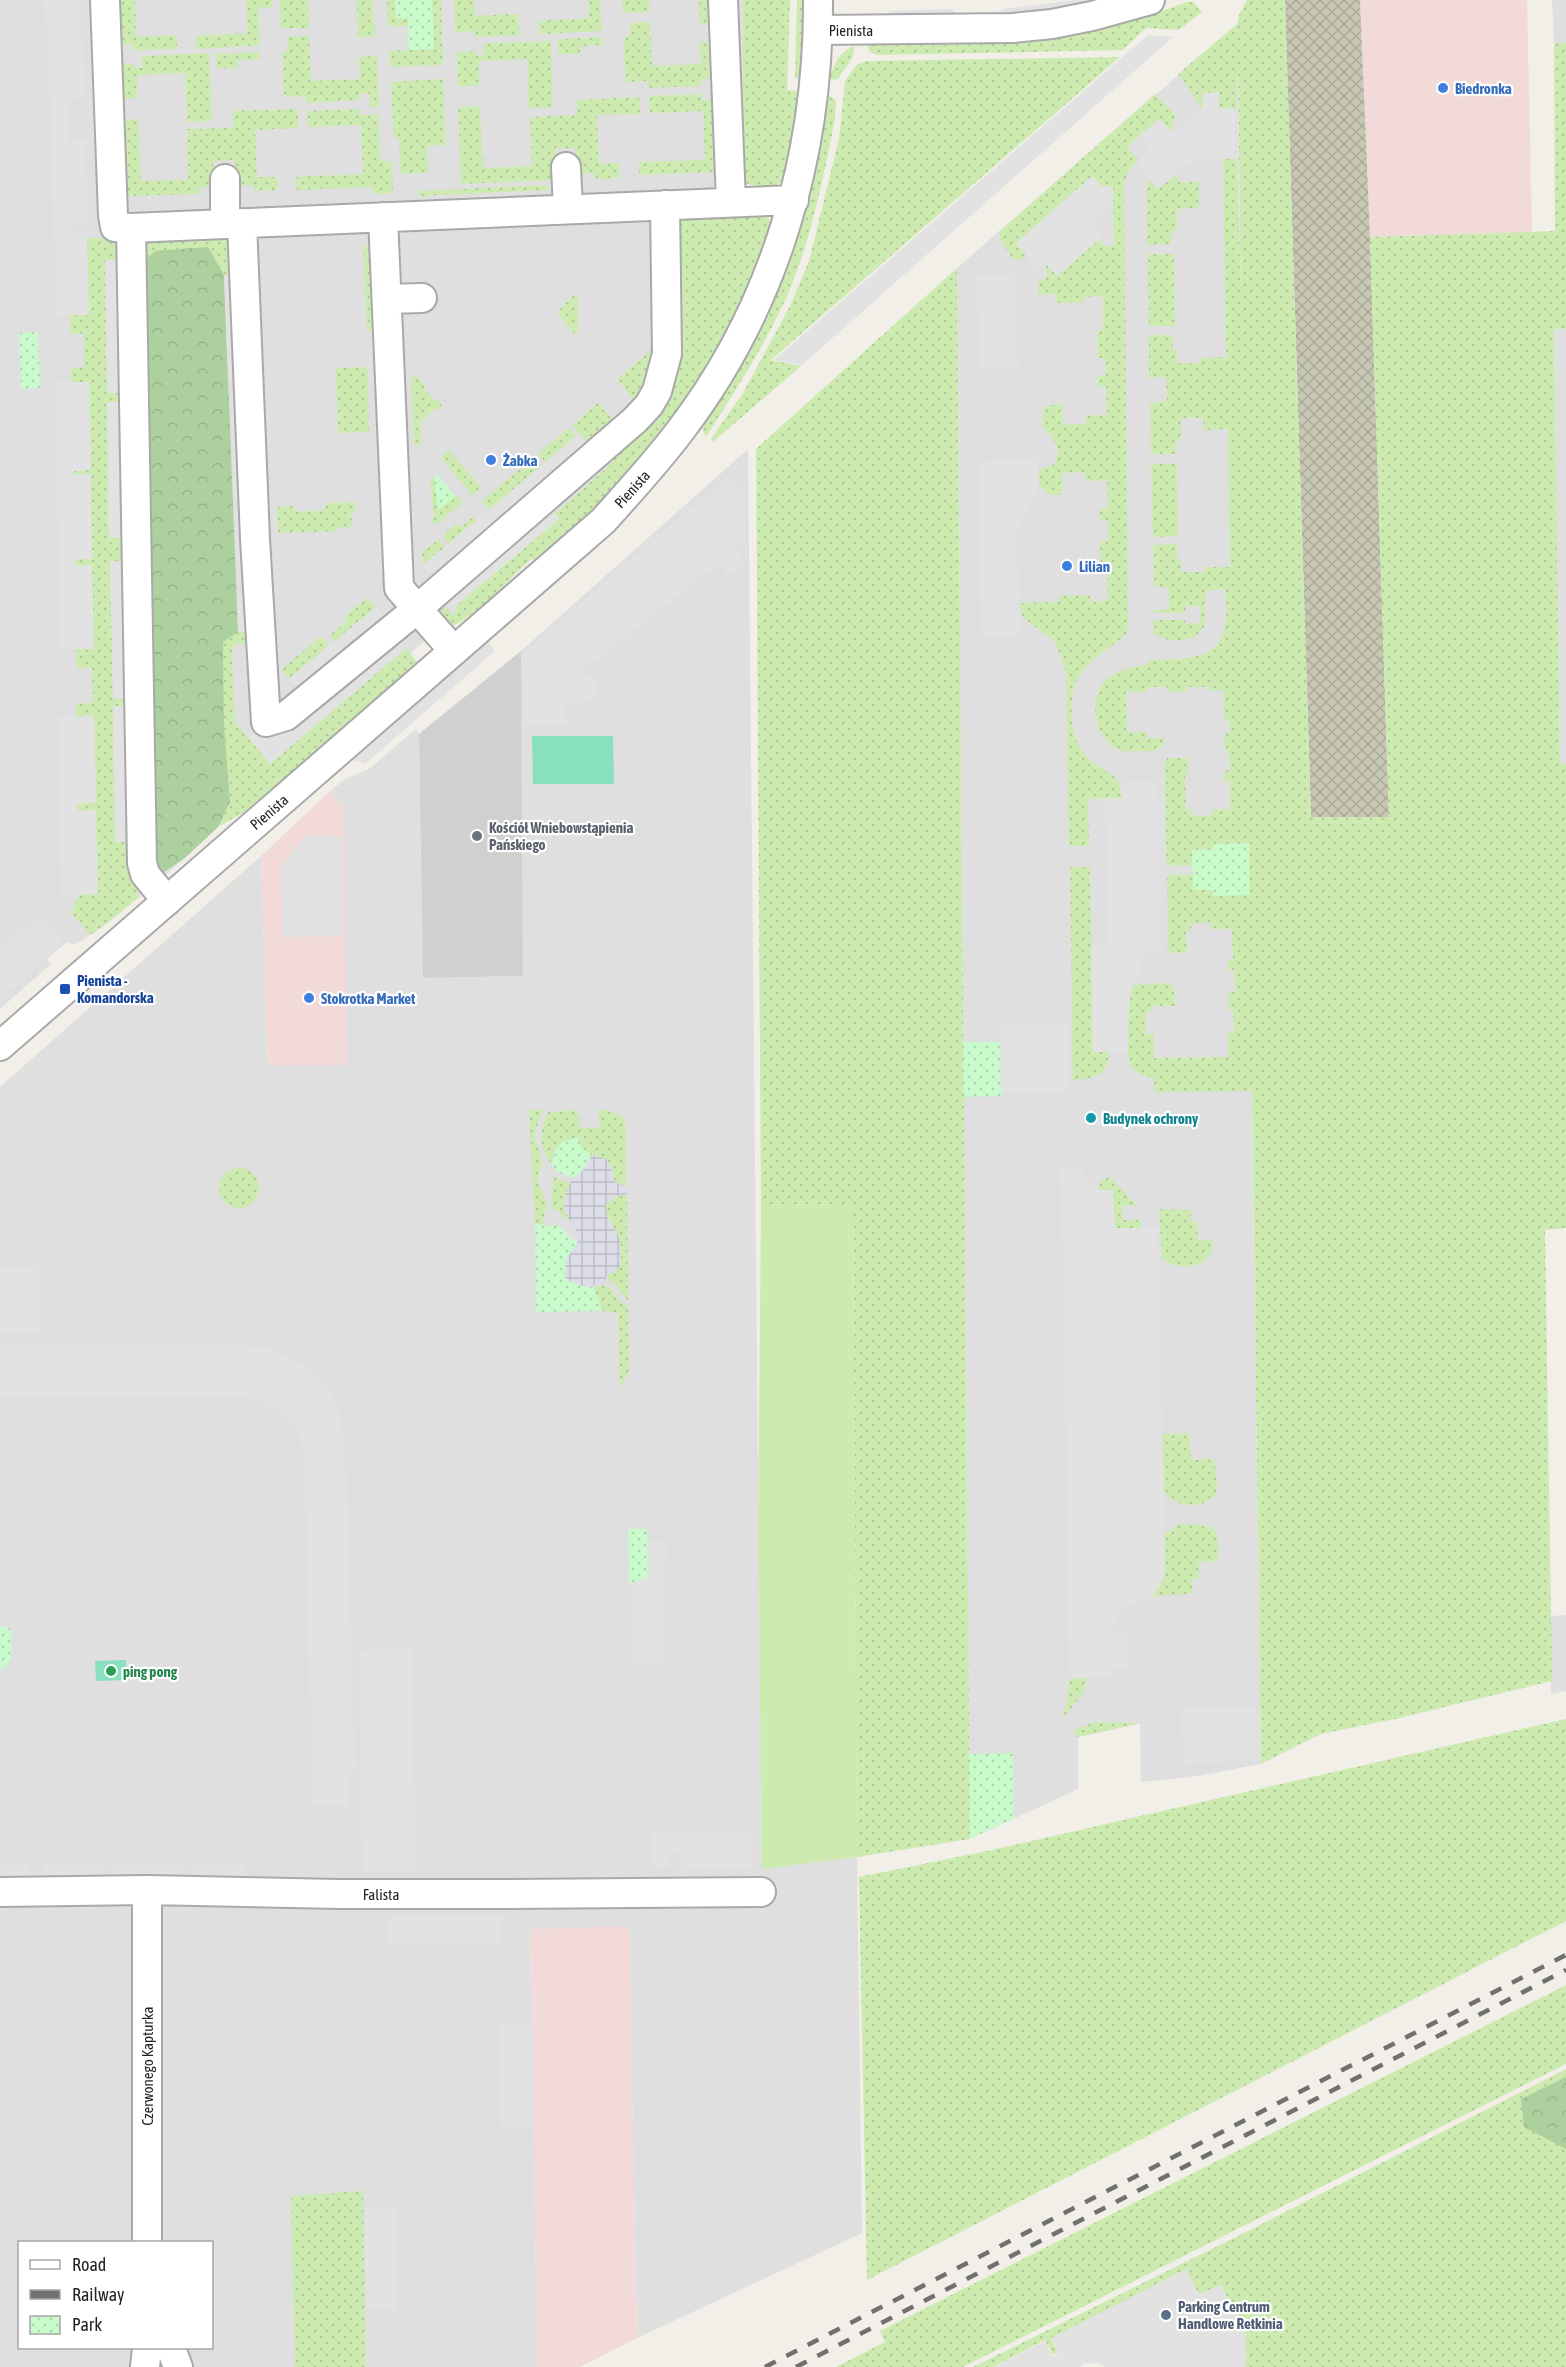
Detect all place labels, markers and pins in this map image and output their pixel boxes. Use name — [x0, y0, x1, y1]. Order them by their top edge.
place label: Biedronka — [1455, 80, 1512, 97]
marker: Biedronka — [1436, 81, 1450, 95]
place label: Żabka — [503, 452, 537, 469]
marker: Żabka — [484, 453, 498, 467]
place label: Lilian — [1079, 558, 1110, 575]
marker: Lilian — [1060, 559, 1074, 573]
place label: Kościół Wniebowstąpienia Pańskiego — [489, 819, 634, 853]
marker: Kościół Wniebowstąpienia Pańskiego — [470, 829, 484, 843]
place label: Pienista - Komandorska — [77, 972, 154, 1006]
marker: Pienista - Komandorska — [58, 982, 72, 996]
place label: Stokrotka Market — [321, 990, 416, 1007]
marker: Stokrotka Market — [302, 991, 316, 1005]
place label: Budynek ochrony — [1103, 1110, 1199, 1127]
marker: Budynek ochrony — [1084, 1111, 1098, 1125]
place label: ping pong — [123, 1663, 178, 1680]
marker: ping pong — [104, 1664, 118, 1678]
place label: Parking Centrum Handlowe Retkinia — [1178, 2298, 1283, 2332]
marker: Parking Centrum Handlowe Retkinia — [1159, 2308, 1173, 2322]

